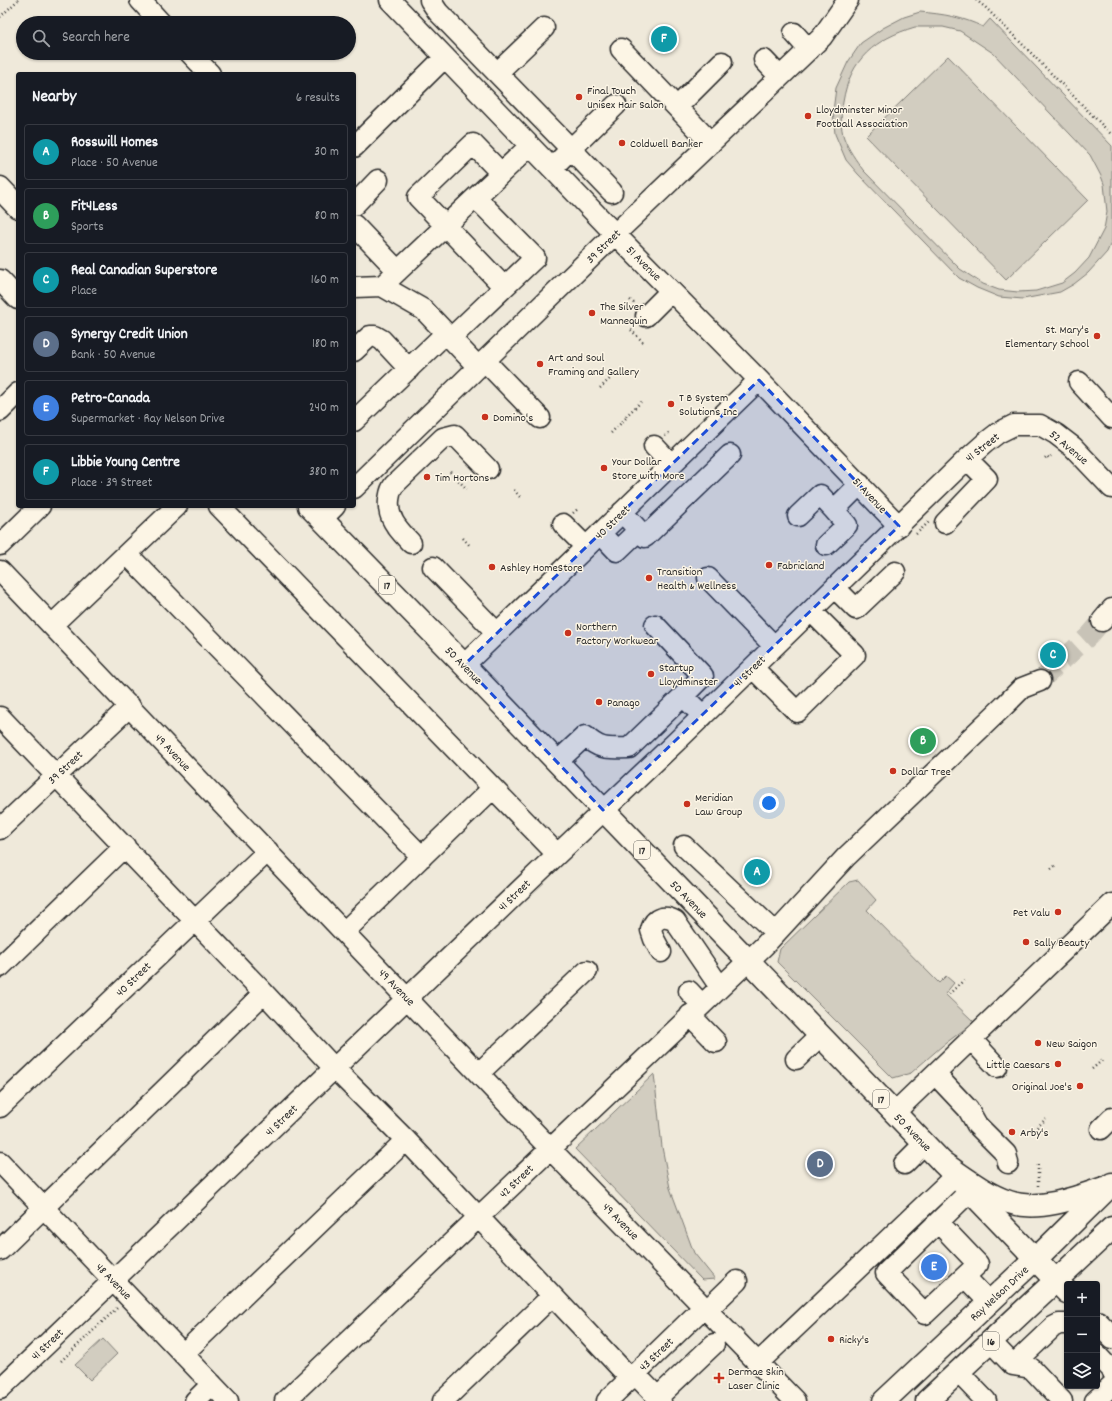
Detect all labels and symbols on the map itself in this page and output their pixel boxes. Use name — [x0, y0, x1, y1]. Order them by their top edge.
pin: F — [651, 24, 677, 54]
place label: Final Touch Unisex Hair Salon — [587, 83, 664, 114]
marker: Final Touch Unisex Hair Salon — [574, 92, 584, 102]
place label: Lloydminster Minor Football Association — [816, 102, 908, 133]
marker: Lloydminster Minor Football Association — [803, 111, 813, 121]
place label: Coldwell Banker — [630, 136, 703, 153]
marker: Coldwell Banker — [617, 138, 627, 148]
street label: 39 Street — [583, 226, 626, 268]
street label: 51 Avenue — [621, 243, 664, 286]
place label: The Silver Mannequin — [600, 299, 648, 330]
marker: The Silver Mannequin — [587, 308, 597, 318]
place label: St. Mary's Elementary School — [1005, 322, 1089, 353]
marker: St. Mary's Elementary School — [1092, 331, 1102, 341]
place label: Art and Soul Framing and Gallery — [548, 350, 640, 381]
marker: Art and Soul Framing and Gallery — [535, 359, 545, 369]
place label: T B System Solutions Inc — [679, 390, 737, 421]
marker: T B System Solutions Inc — [666, 399, 676, 409]
place label: Domino's — [493, 410, 533, 427]
marker: Domino's — [480, 412, 490, 422]
street label: 52 Avenue — [1045, 427, 1091, 470]
street label: 41 Street — [962, 429, 1004, 467]
place label: Your Dollar Store with More — [612, 454, 684, 485]
marker: Your Dollar Store with More — [599, 463, 609, 473]
place label: Tim Hortons — [435, 470, 489, 487]
marker: Tim Hortons — [422, 472, 432, 482]
street label: 51 Avenue — [848, 474, 890, 518]
street label: 40 Street — [592, 501, 635, 544]
place label: Fabricland — [777, 558, 824, 575]
place label: Ashley HomeStore — [500, 560, 583, 577]
marker: Fabricland — [764, 560, 774, 570]
marker: Ashley HomeStore — [487, 562, 497, 572]
place label: Transition Health & Wellness — [657, 564, 736, 595]
marker: Transition Health & Wellness — [644, 573, 654, 583]
road number: 17 — [379, 576, 395, 594]
place label: Northern Factory Workwear — [576, 619, 659, 650]
marker: Northern Factory Workwear — [563, 628, 573, 638]
pin: C — [1040, 640, 1066, 670]
street label: 50 Avenue — [440, 643, 486, 689]
street label: 41 Street — [730, 652, 771, 692]
place label: Startup Lloydminster — [659, 660, 718, 691]
marker: Startup Lloydminster — [646, 669, 656, 679]
place label: Panago — [607, 695, 640, 712]
marker: Panago — [594, 697, 604, 707]
pin: B — [910, 726, 936, 756]
street label: 49 Avenue — [150, 730, 194, 776]
street label: 39 Street — [45, 747, 88, 789]
place label: Dollar Tree — [901, 764, 951, 781]
marker: Dollar Tree — [888, 766, 898, 776]
place label: Meridian Law Group — [695, 790, 743, 821]
your location — [759, 793, 779, 813]
marker: Meridian Law Group — [682, 799, 692, 809]
road number: 17 — [634, 841, 650, 859]
pin: A — [744, 857, 770, 887]
street label: 41 Street — [495, 876, 536, 916]
street label: 50 Avenue — [665, 877, 711, 923]
place label: Pet Valu — [1013, 905, 1050, 922]
marker: Pet Valu — [1053, 907, 1063, 917]
place label: Sally Beauty — [1034, 935, 1090, 952]
marker: Sally Beauty — [1021, 937, 1031, 947]
street label: 40 Street — [113, 958, 156, 1001]
street label: 49 Avenue — [374, 966, 418, 1011]
place label: New Saigon — [1046, 1036, 1097, 1053]
marker: New Saigon — [1033, 1038, 1043, 1048]
place label: Little Caesars — [986, 1057, 1050, 1074]
marker: Little Caesars — [1053, 1059, 1063, 1069]
place label: Original Joe's — [1012, 1079, 1072, 1096]
marker: Original Joe's — [1075, 1081, 1085, 1091]
road number: 17 — [873, 1090, 889, 1108]
street label: 41 Street — [262, 1101, 303, 1141]
street label: 50 Avenue — [889, 1110, 935, 1156]
place label: Arby's — [1020, 1125, 1048, 1142]
marker: Arby's — [1007, 1127, 1017, 1137]
pin: D — [807, 1149, 833, 1179]
street label: 42 Street — [496, 1161, 539, 1203]
street label: 49 Avenue — [598, 1200, 642, 1245]
pin: E — [921, 1252, 947, 1282]
street label: 48 Avenue — [91, 1260, 135, 1304]
street label: Ray Nelson Drive — [967, 1262, 1033, 1326]
street label: 41 Street — [28, 1325, 69, 1365]
place label: Ricky's — [839, 1332, 869, 1349]
road number: 16 — [983, 1332, 999, 1350]
street label: 43 Street — [636, 1334, 679, 1376]
marker: Ricky's — [826, 1334, 836, 1344]
place label: Dermae Skin Laser Clinic — [728, 1364, 784, 1395]
marker: Dermae Skin Laser Clinic — [713, 1372, 725, 1384]

